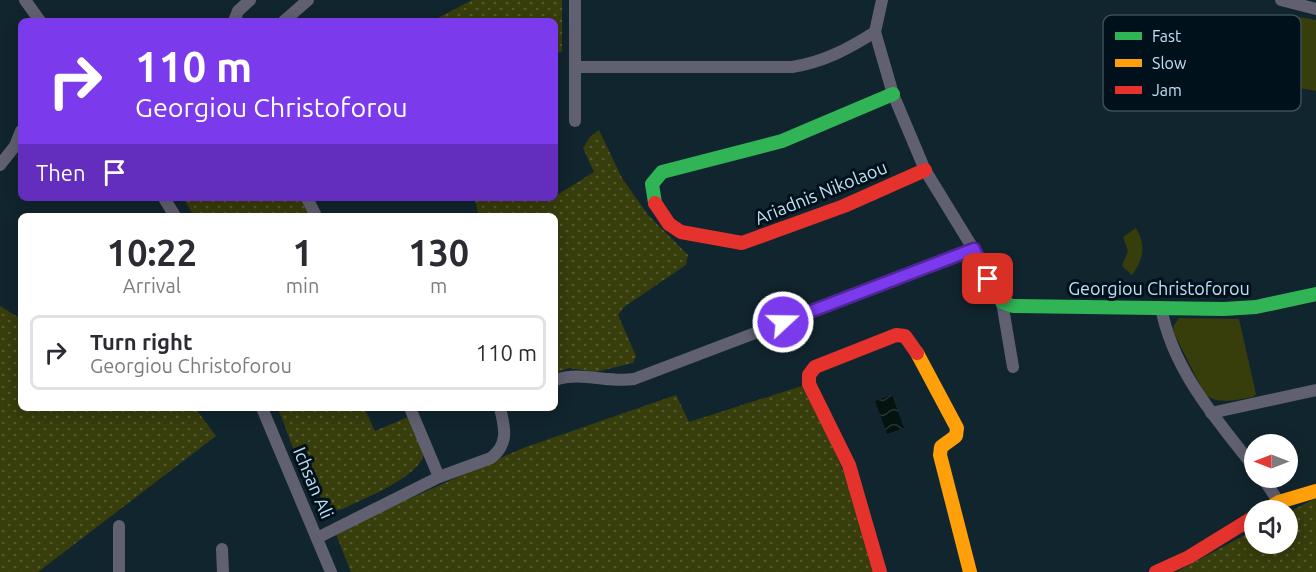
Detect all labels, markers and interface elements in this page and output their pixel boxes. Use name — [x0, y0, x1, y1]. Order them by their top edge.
legend — [1103, 15, 1301, 111]
text: Fast — [1152, 27, 1182, 45]
icon: right — [36, 42, 114, 120]
text: 110 m — [135, 43, 252, 90]
text: Slow — [1152, 54, 1187, 72]
text: Jam — [1152, 81, 1182, 99]
text: Georgiou Christoforou — [135, 92, 408, 122]
icon: arrive — [98, 156, 131, 189]
street label: Ariadnis Nikolaou — [752, 156, 890, 228]
text: Then — [36, 160, 86, 185]
text: 10:22 — [107, 232, 197, 273]
text: 1 — [292, 232, 313, 273]
text: 130 — [408, 232, 469, 273]
pin — [962, 253, 1013, 304]
icon: arrive — [971, 262, 1004, 295]
text: Arrival — [123, 274, 181, 297]
text: min — [286, 274, 319, 297]
text: m — [430, 274, 447, 297]
street label: Georgiou Christoforou — [1068, 278, 1250, 298]
position arrow — [751, 290, 815, 354]
text: Turn right — [90, 329, 192, 354]
icon: right — [39, 336, 72, 369]
text: 110 m — [476, 340, 537, 365]
text: Georgiou Christoforou — [90, 354, 292, 377]
north arrow — [1244, 434, 1298, 488]
map controls — [1244, 434, 1298, 554]
street label: Ichsan Ali — [290, 444, 338, 521]
button: sound — [1244, 500, 1298, 554]

